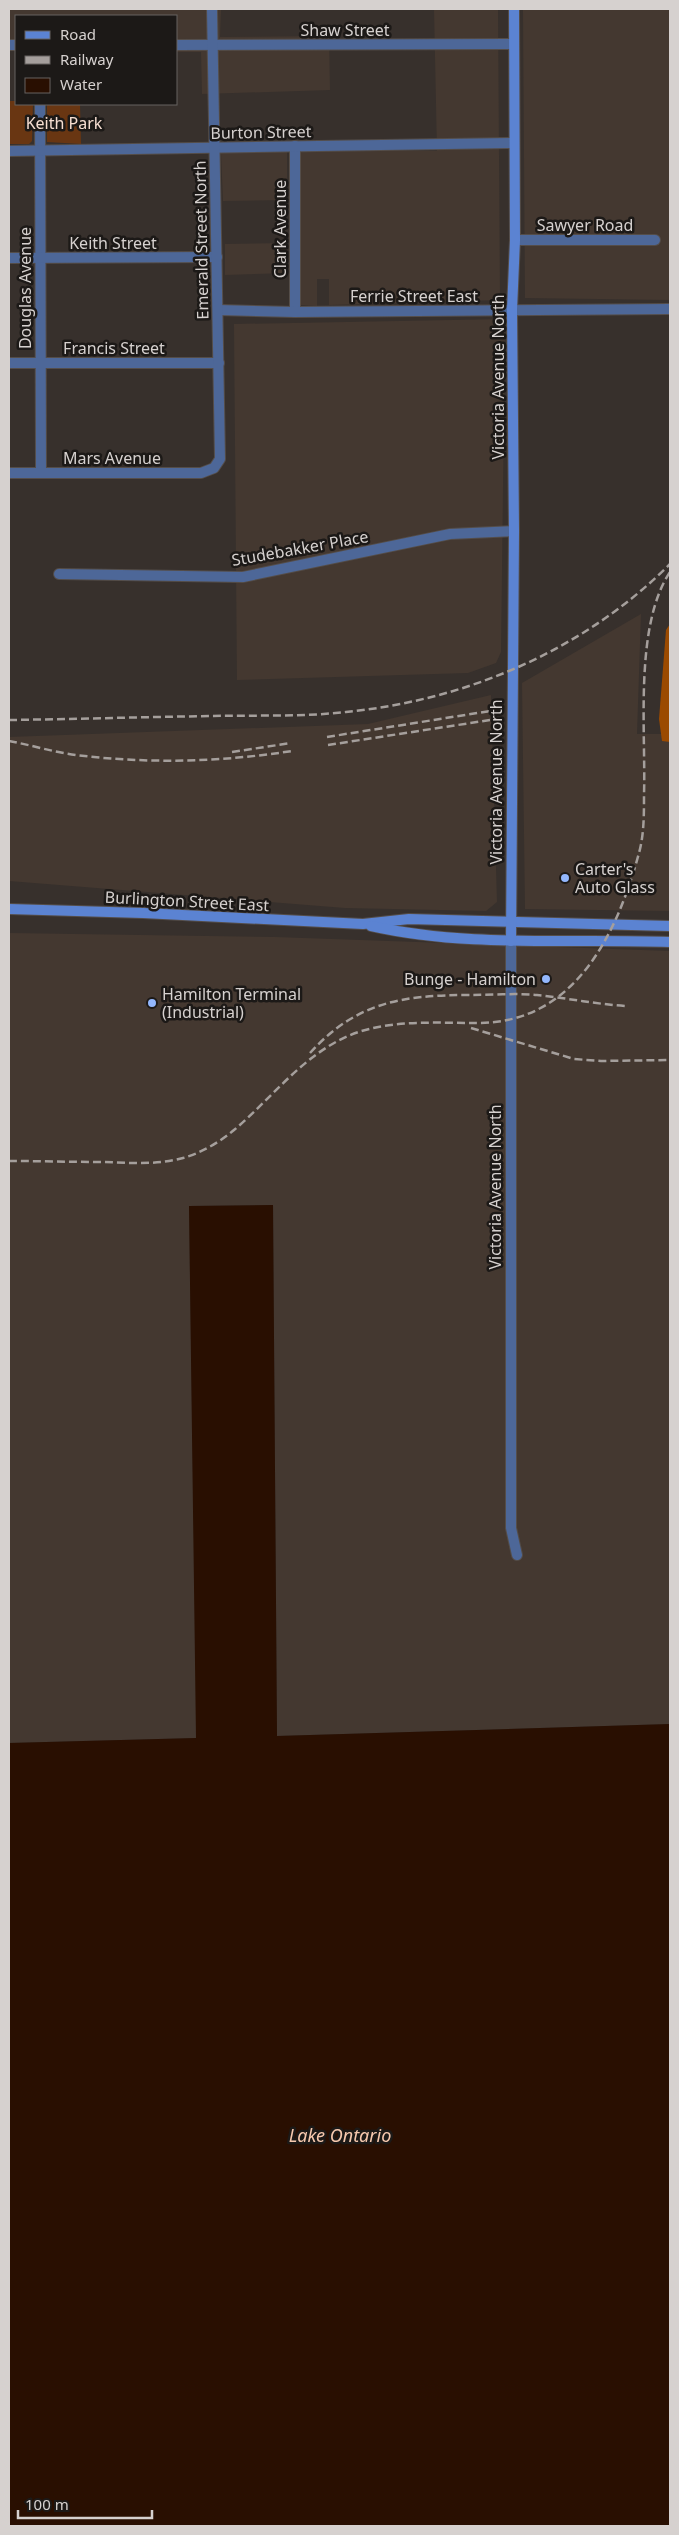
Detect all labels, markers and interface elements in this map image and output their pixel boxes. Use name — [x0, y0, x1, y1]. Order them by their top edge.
legend — [15, 15, 178, 105]
street label: Shaw Street — [300, 19, 390, 41]
text: Road — [60, 24, 96, 44]
text: Railway — [60, 49, 114, 69]
text: Water — [60, 74, 102, 94]
park label: Keith Park — [26, 112, 103, 134]
street label: Burton Street — [210, 120, 312, 144]
street label: Emerald Street North — [189, 160, 213, 320]
street label: Clark Avenue — [269, 180, 291, 278]
street label: Sawyer Road — [537, 214, 633, 236]
street label: Douglas Avenue — [14, 227, 36, 349]
street label: Keith Street — [69, 232, 157, 254]
street label: Ferrie Street East — [350, 285, 478, 307]
street label: Victoria Avenue North — [487, 294, 509, 460]
street label: Francis Street — [63, 337, 165, 359]
street label: Mars Avenue — [63, 447, 161, 469]
street label: Studebakker Place — [230, 525, 370, 571]
street label: Victoria Avenue North — [485, 699, 507, 865]
place label: Carter's Auto Glass — [575, 858, 655, 898]
marker: Carter's Auto Glass — [559, 872, 571, 884]
street label: Burlington Street East — [104, 886, 270, 916]
place label: Bunge - Hamilton — [404, 968, 536, 990]
marker: Bunge - Hamilton — [540, 973, 552, 985]
place label: Hamilton Terminal (Industrial) — [162, 983, 301, 1023]
marker: Hamilton Terminal (Industrial) — [146, 997, 158, 1009]
street label: Victoria Avenue North — [484, 1104, 506, 1270]
water label: Lake Ontario — [289, 2123, 391, 2147]
scale bar — [18, 2488, 151, 2520]
text: 100 m — [25, 2494, 69, 2514]

